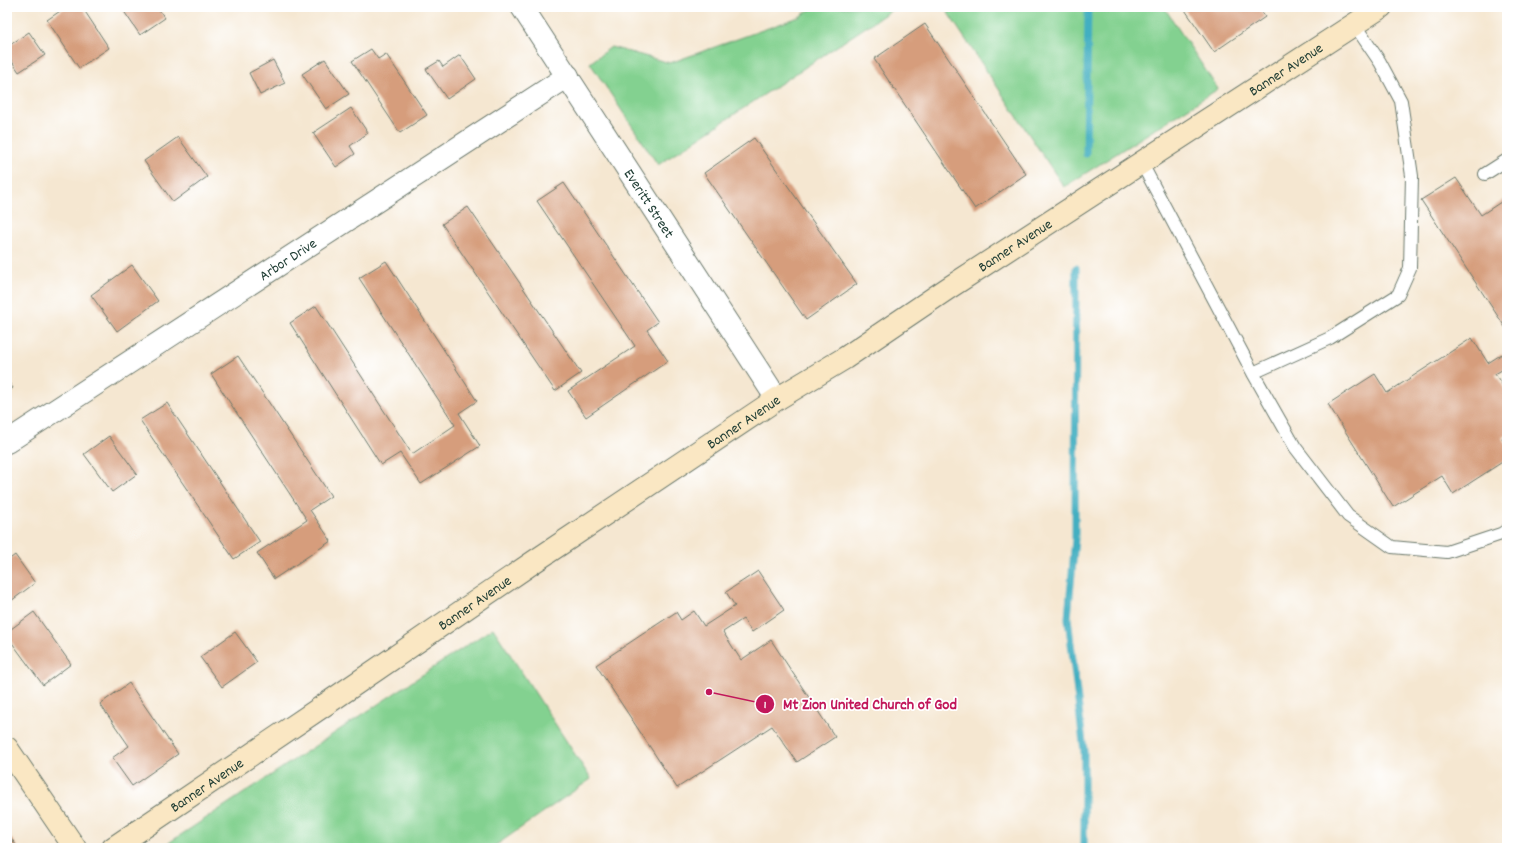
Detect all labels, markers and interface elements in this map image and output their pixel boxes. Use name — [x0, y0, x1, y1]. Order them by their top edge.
street label: Banner Avenue — [1245, 38, 1329, 103]
street label: Everitt Street — [617, 165, 679, 244]
street label: Banner Avenue — [974, 214, 1058, 279]
street label: Arbor Drive — [255, 233, 322, 288]
street label: Banner Avenue — [703, 390, 786, 456]
street label: Banner Avenue — [434, 571, 517, 637]
callout: Mt Zion United Church of God — [755, 690, 965, 718]
text: Mt Zion United Church of God — [783, 694, 957, 717]
text: 1 — [764, 697, 767, 714]
street label: Banner Avenue — [166, 753, 249, 819]

